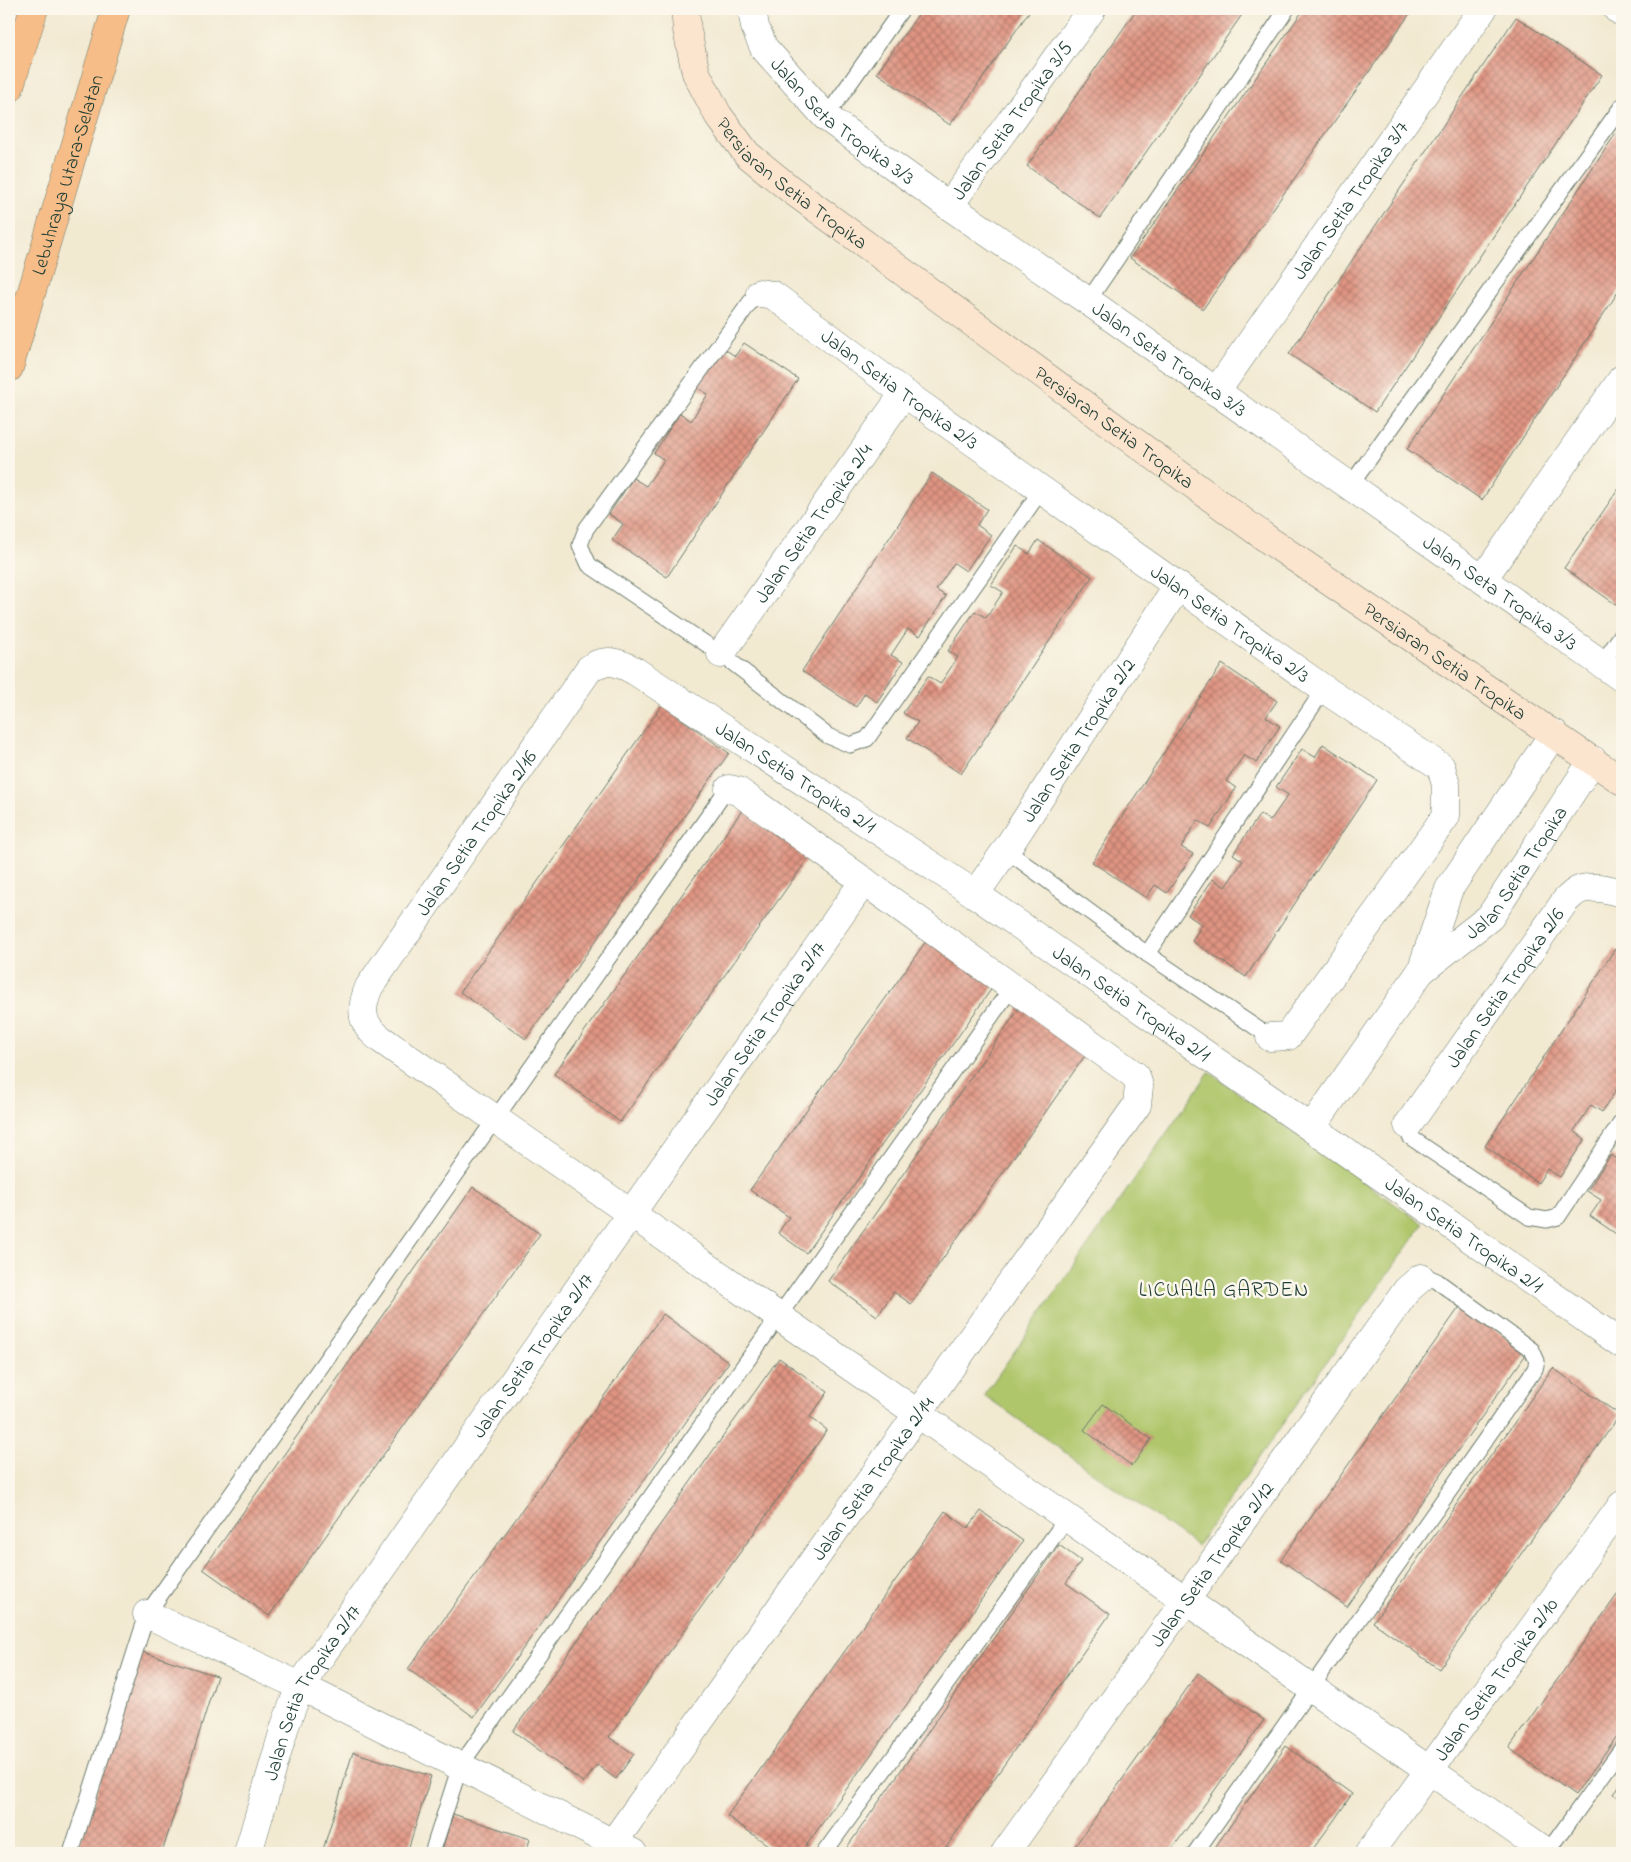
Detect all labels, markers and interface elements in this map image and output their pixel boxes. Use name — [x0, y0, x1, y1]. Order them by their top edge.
street label: Jalan Setia Tropika 3/5 — [946, 36, 1081, 207]
street label: Jalan Seta Tropika 3/3 — [762, 52, 920, 194]
street label: Lebuhraya Utara–Selatan — [25, 71, 113, 279]
street label: Persiaran Setia Tropika — [708, 112, 873, 258]
street label: Jalan Setia Tropika 3/7 — [1286, 116, 1417, 287]
street label: Jalan Seta Tropika 3/3 — [1085, 296, 1252, 426]
street label: Jalan Setia Tropika 2/3 — [813, 323, 984, 458]
street label: Persiaran Setia Tropika — [1027, 361, 1199, 498]
street label: Jalan Setia Tropika 2/4 — [749, 439, 881, 610]
street label: Jalan Seta Tropika 3/3 — [1416, 529, 1583, 659]
street label: Jalan Setia Tropika 2/3 — [1143, 559, 1315, 691]
street label: Persiaran Setia Tropika — [1356, 597, 1532, 729]
street label: Jalan Setia Tropika 2/2 — [1015, 654, 1144, 829]
street label: Jalan Setia Tropika 2/1 — [708, 715, 881, 842]
street label: Jalan Setia Tropika 2/16 — [410, 745, 546, 923]
street label: Jalan Setia Tropika — [1460, 801, 1576, 948]
street label: Jalan Setia Tropika 2/6 — [1440, 903, 1573, 1075]
street label: Jalan Setia Tropika 2/17 — [698, 936, 834, 1113]
street label: Jalan Setia Tropika 2/1 — [1045, 940, 1216, 1071]
street label: Jalan Setia Tropika 2/1 — [1378, 1171, 1548, 1302]
street label: Jalan Setia Tropika 2/17 — [466, 1268, 602, 1445]
district label: LICUALA GARDEN — [1139, 1276, 1309, 1306]
street label: Jalan Setia Tropika 2/14 — [806, 1391, 943, 1568]
street label: Jalan Setia Tropika 2/12 — [1144, 1477, 1282, 1654]
street label: Jalan Setia Tropika 2/10 — [1428, 1593, 1567, 1768]
street label: Jalan Setia Tropika 2/17 — [258, 1600, 369, 1785]

